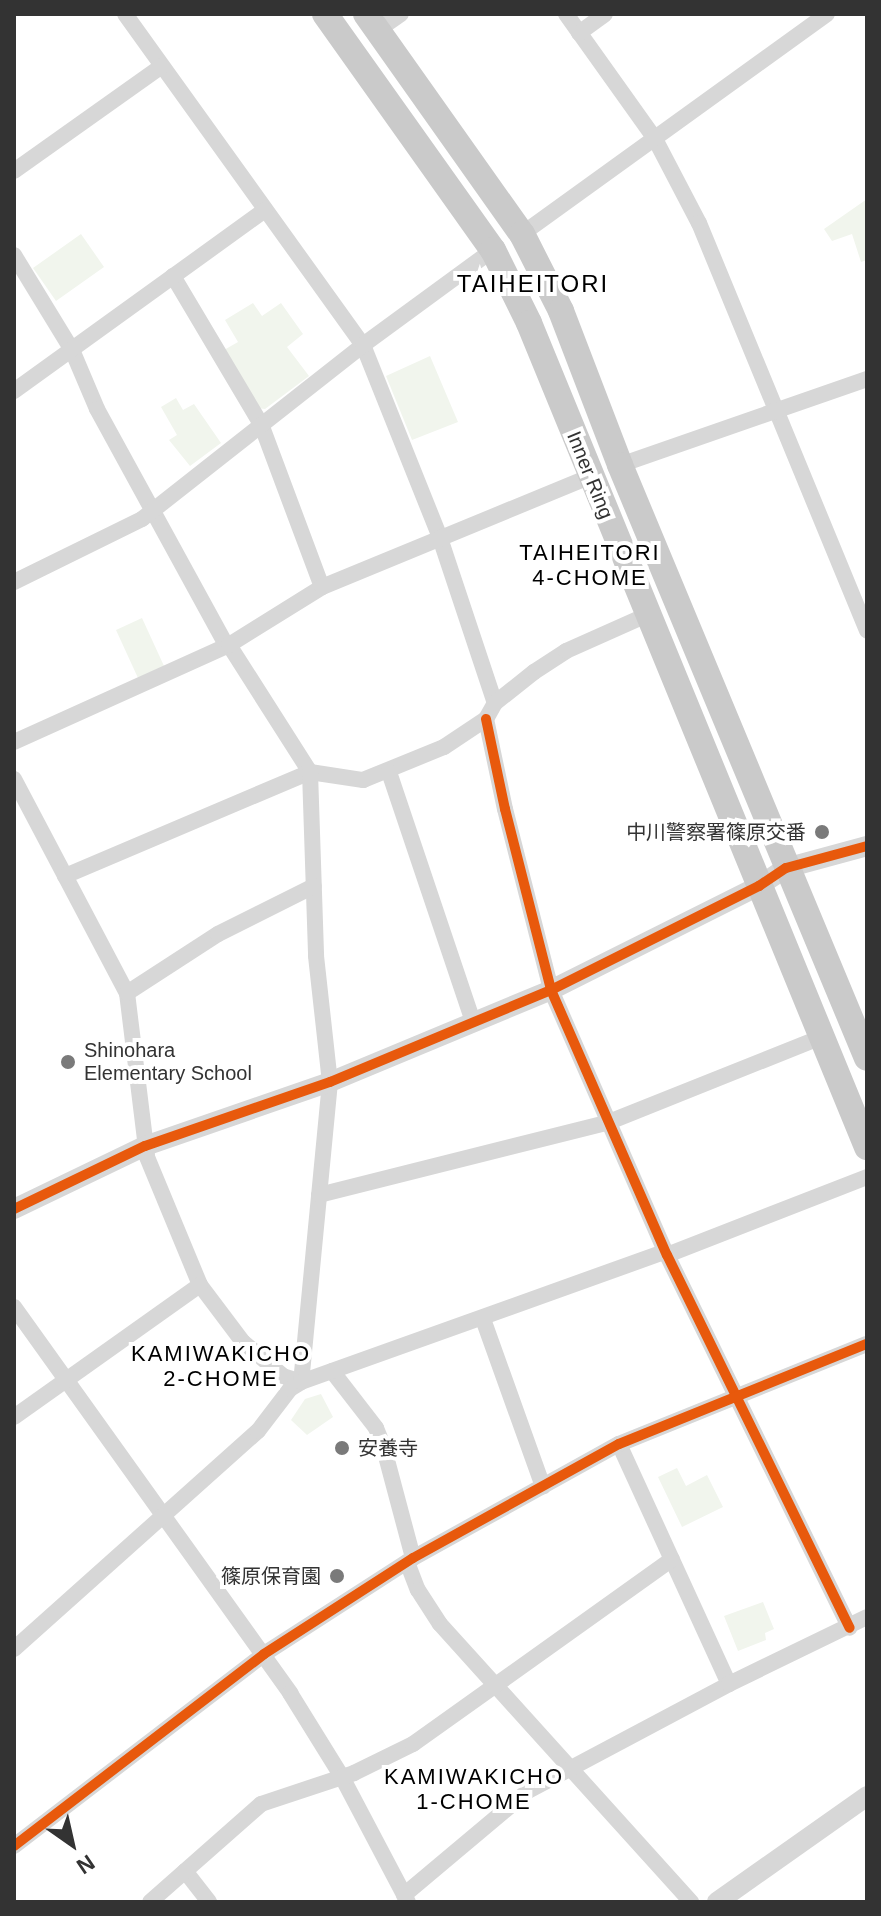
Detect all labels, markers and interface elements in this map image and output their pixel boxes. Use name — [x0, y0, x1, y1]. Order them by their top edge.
district label: TAIHEITORI — [457, 270, 609, 298]
street label: Inner Ring — [562, 428, 618, 522]
district label: TAIHEITORI 4-CHOME — [519, 539, 661, 590]
place label: 中川警察署篠原交番 — [626, 820, 806, 844]
marker: 中川警察署篠原交番 — [813, 823, 831, 841]
place label: Shinohara Elementary School — [84, 1038, 252, 1085]
marker: Shinohara Elementary School — [59, 1053, 77, 1071]
district label: KAMIWAKICHO 2-CHOME — [131, 1340, 311, 1392]
place label: 安養寺 — [358, 1436, 418, 1460]
marker: 安養寺 — [333, 1439, 351, 1457]
place label: 篠原保育園 — [221, 1564, 321, 1588]
marker: 篠原保育園 — [328, 1567, 346, 1585]
district label: KAMIWAKICHO 1-CHOME — [384, 1763, 564, 1814]
north arrow — [32, 1804, 112, 1884]
text: N — [72, 1850, 99, 1879]

